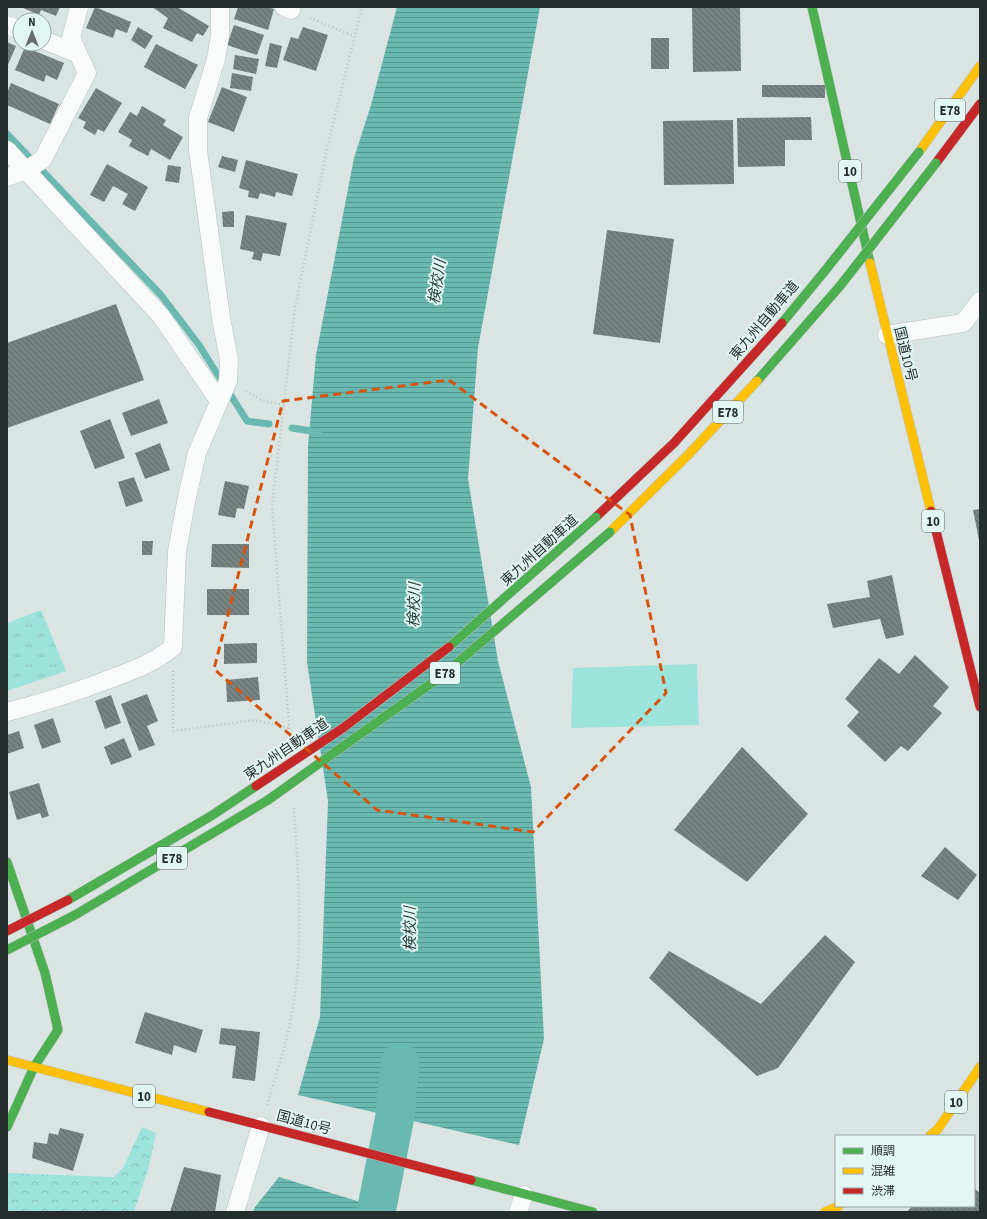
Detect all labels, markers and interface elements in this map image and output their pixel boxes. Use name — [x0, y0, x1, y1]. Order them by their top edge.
north arrow — [12, 12, 52, 52]
text: N — [28, 15, 36, 30]
road number: E78 — [935, 99, 965, 121]
road number: 10 — [839, 160, 861, 182]
water label: 検校川 — [424, 256, 452, 306]
street label: 東九州自動車道 — [726, 277, 804, 365]
street label: 国道10号 — [889, 325, 921, 384]
road number: E78 — [713, 401, 743, 423]
road number: 10 — [922, 510, 944, 532]
street label: 東九州自動車道 — [497, 511, 583, 591]
water label: 検校川 — [403, 580, 426, 628]
road number: E78 — [430, 662, 460, 684]
street label: 東九州自動車道 — [240, 714, 333, 786]
road number: E78 — [157, 847, 187, 869]
water label: 検校川 — [400, 905, 421, 952]
road number: 10 — [133, 1085, 155, 1107]
road number: 10 — [945, 1091, 967, 1113]
street label: 国道10号 — [274, 1106, 333, 1140]
legend — [835, 1135, 975, 1207]
text: 順調 — [871, 1143, 895, 1160]
text: 混雑 — [871, 1163, 895, 1180]
text: 渋滞 — [871, 1183, 895, 1200]

